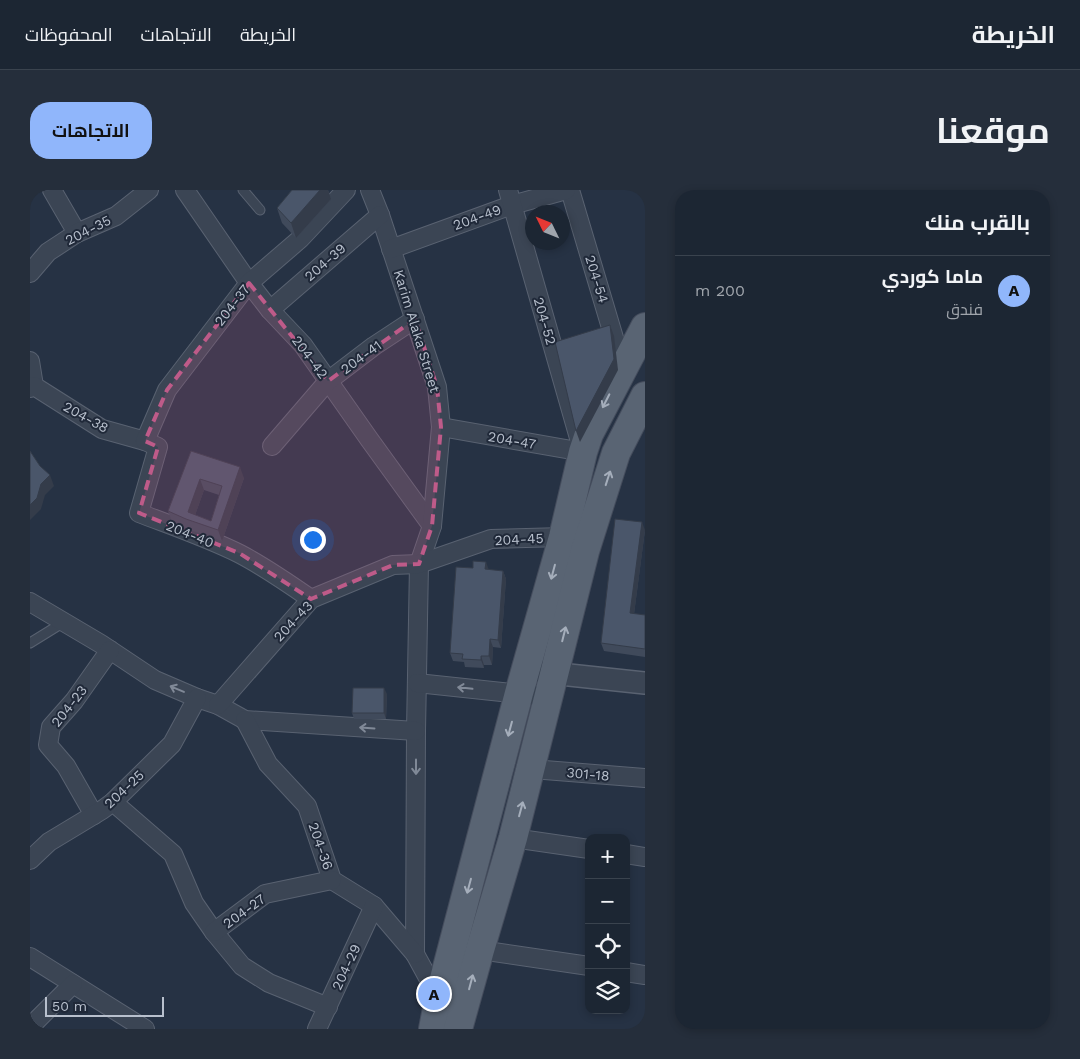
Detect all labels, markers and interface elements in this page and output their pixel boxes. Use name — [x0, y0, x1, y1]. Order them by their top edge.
text: الخريطة — [972, 21, 1055, 49]
text: المحفوظات — [25, 24, 113, 45]
text: الاتجاهات — [141, 24, 212, 45]
text: الخريطة — [240, 24, 296, 45]
button: الاتجاهات — [30, 102, 152, 159]
text: موقعنا — [936, 110, 1050, 152]
street label: 204-49 — [451, 201, 503, 233]
north arrow — [525, 205, 570, 250]
text: بالقرب منك — [925, 210, 1030, 235]
street label: 204-35 — [63, 212, 113, 248]
street label: 204-39 — [301, 240, 349, 284]
street label: 204-54 — [582, 253, 612, 305]
text: ماما كوردي — [882, 265, 983, 288]
street label: Karim Alaka Street — [391, 268, 443, 395]
street label: 204-37 — [211, 281, 253, 329]
text: 200 m — [695, 281, 745, 300]
text: A — [1009, 281, 1019, 300]
street label: 204-52 — [531, 295, 559, 347]
text: فندق — [946, 300, 983, 319]
street label: 204-42 — [289, 333, 331, 381]
street label: 204-41 — [338, 337, 384, 377]
one-way arrow — [601, 393, 610, 408]
street label: 204-38 — [61, 398, 111, 436]
street label: 204-47 — [487, 428, 537, 452]
one-way arrow — [604, 470, 614, 486]
street label: 204-40 — [164, 517, 216, 551]
your location — [300, 527, 326, 553]
street label: 204-45 — [494, 530, 544, 548]
one-way arrow — [547, 564, 557, 580]
street label: 204-43 — [270, 598, 316, 644]
one-way arrow — [560, 627, 569, 643]
street label: 204-23 — [48, 682, 90, 730]
one-way arrow — [458, 683, 474, 693]
one-way arrow — [170, 684, 185, 694]
one-way arrow — [505, 721, 514, 737]
one-way arrow — [359, 723, 375, 732]
one-way arrow — [411, 758, 421, 775]
street label: 301-18 — [566, 764, 610, 784]
street label: 204-25 — [101, 767, 147, 811]
one-way arrow — [517, 802, 526, 818]
street label: 204-36 — [305, 820, 337, 872]
map controls — [585, 834, 630, 1014]
button: + — [585, 834, 630, 879]
one-way arrow — [463, 878, 473, 894]
button: − — [585, 879, 630, 924]
street label: 204-27 — [220, 890, 268, 932]
button: locate — [585, 924, 630, 969]
street label: 204-29 — [328, 941, 364, 993]
button: layers — [585, 969, 630, 1014]
one-way arrow — [466, 974, 476, 990]
pin: A — [418, 975, 450, 1013]
scale bar — [45, 994, 164, 1017]
text: 50 m — [52, 998, 87, 1014]

